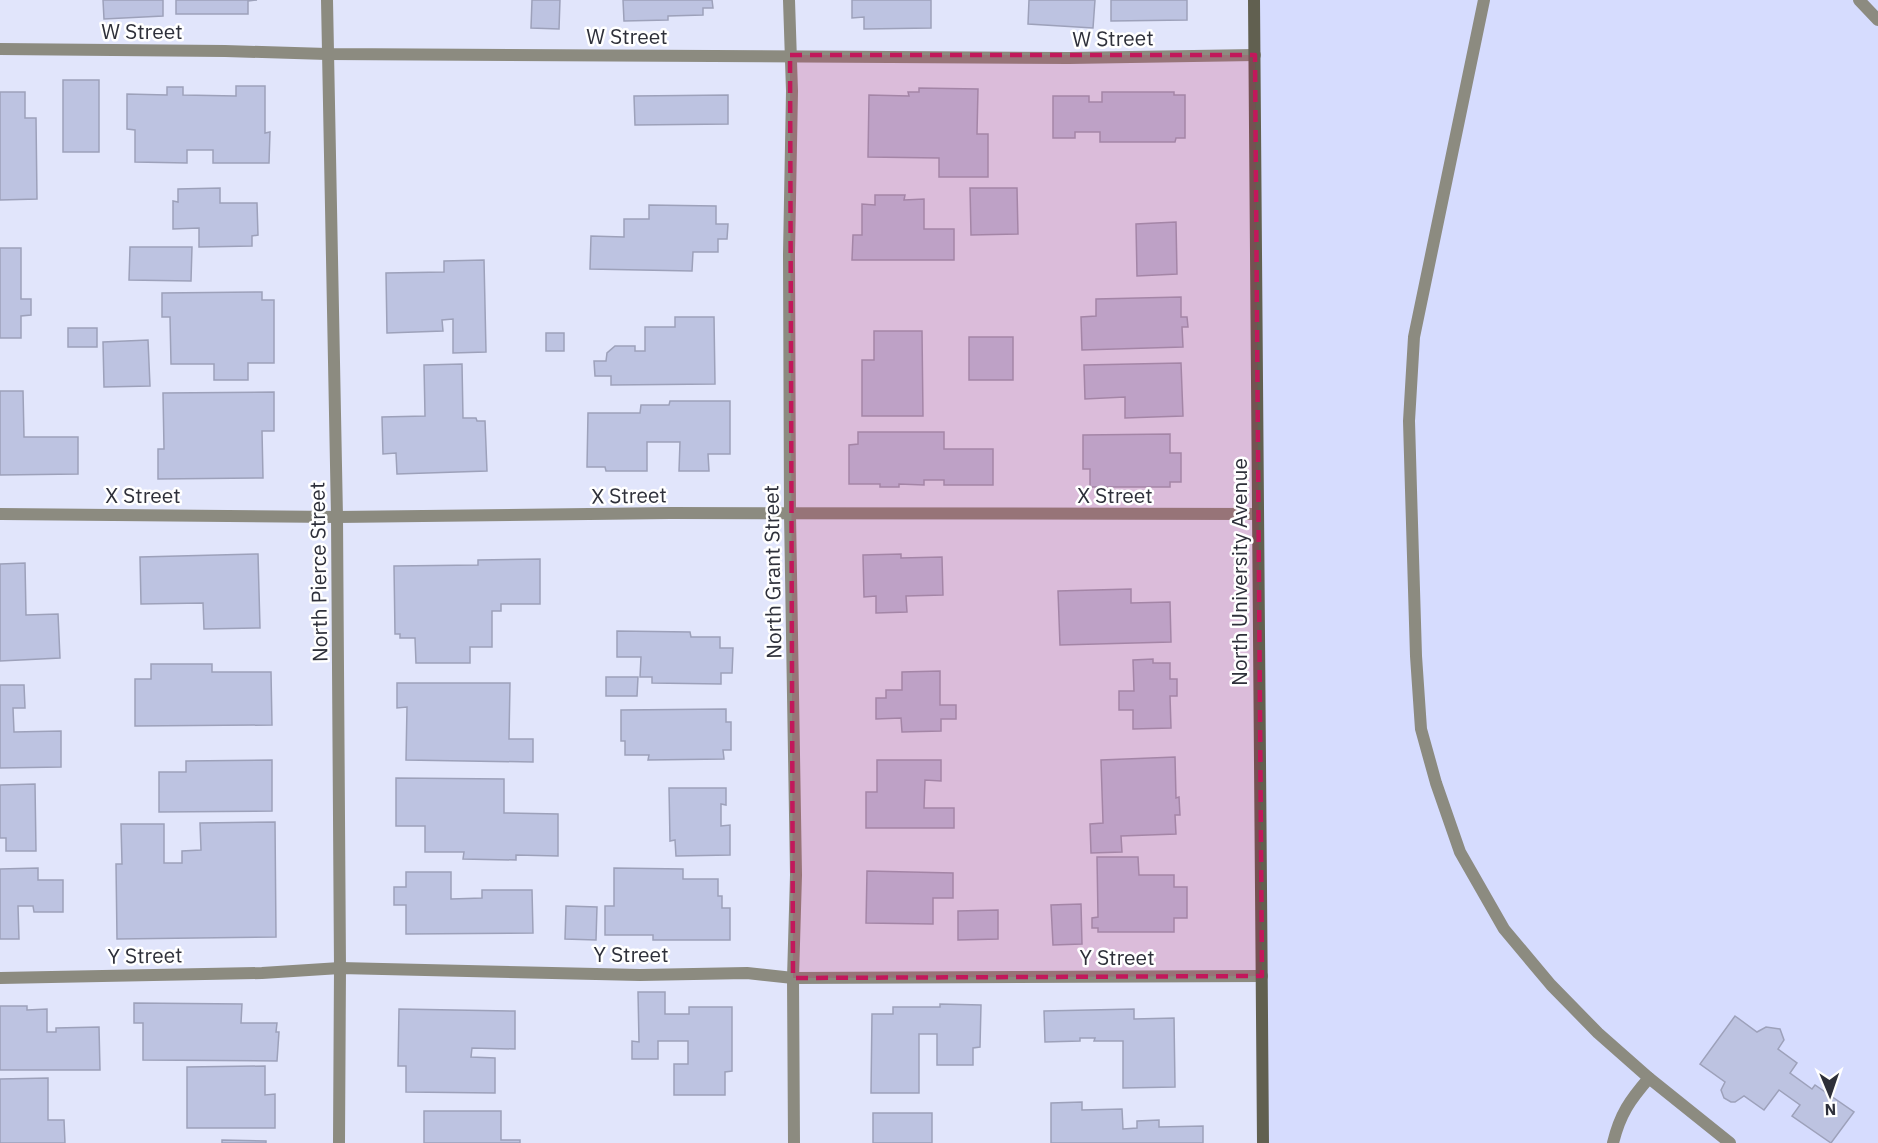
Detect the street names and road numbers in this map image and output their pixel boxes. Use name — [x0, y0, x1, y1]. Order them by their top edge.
street label: W Street — [101, 17, 183, 45]
street label: W Street — [586, 22, 668, 50]
street label: W Street — [1072, 23, 1154, 53]
street label: North University Avenue — [1225, 458, 1253, 686]
street label: X Street — [591, 480, 667, 510]
street label: X Street — [105, 481, 181, 509]
street label: X Street — [1077, 481, 1153, 509]
street label: North Pierce Street — [302, 482, 334, 662]
street label: North Grant Street — [756, 485, 788, 659]
street label: Y Street — [107, 940, 183, 970]
street label: Y Street — [593, 940, 669, 968]
street label: Y Street — [1079, 943, 1155, 971]

